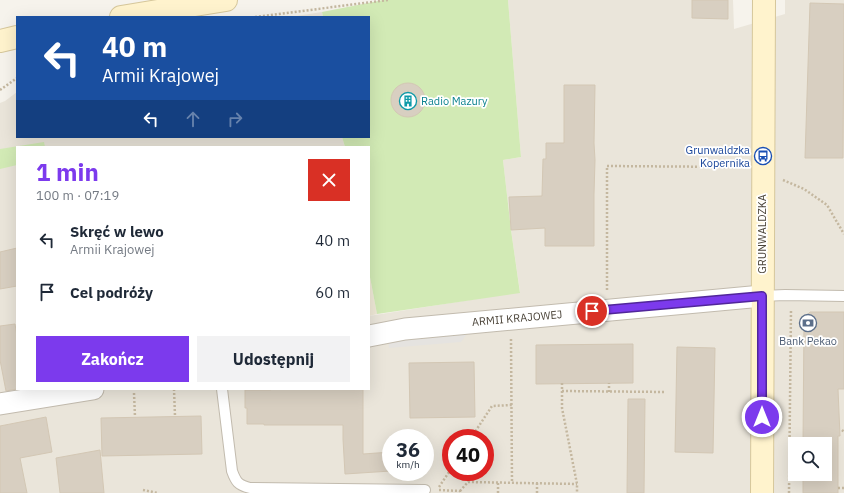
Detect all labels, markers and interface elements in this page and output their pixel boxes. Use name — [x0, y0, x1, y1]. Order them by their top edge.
text: 40 m — [102, 28, 167, 65]
icon: left — [36, 32, 88, 84]
text: Armii Krajowej — [102, 64, 219, 87]
building icon: Radio Mazury — [398, 91, 418, 111]
place label: Radio Mazury — [421, 94, 488, 108]
icon: left — [140, 108, 162, 130]
icon: ahead — [182, 108, 204, 130]
icon: right — [224, 108, 246, 130]
place label: Grunwaldzka Kopernika — [686, 143, 750, 170]
bus stop icon: Grunwaldzka Kopernika — [753, 146, 773, 166]
text: 1 min — [36, 156, 99, 188]
button: close — [308, 159, 350, 201]
text: 100 m · 07:19 — [36, 187, 119, 204]
street label: GRUNWALDZKA — [755, 194, 769, 274]
text: Skręć w lewo — [70, 222, 164, 241]
icon: left — [36, 229, 58, 251]
text: 40 m — [315, 231, 350, 250]
text: Armii Krajowej — [70, 241, 155, 258]
icon: arrive — [36, 281, 58, 303]
text: Cel podróży — [70, 283, 153, 302]
text: 60 m — [315, 283, 350, 302]
pin — [575, 294, 609, 328]
icon: arrive — [581, 300, 603, 322]
street label: ARMII KRAJOWEJ — [471, 307, 563, 329]
bank icon: Bank Pekao — [798, 313, 818, 333]
place label: Bank Pekao — [779, 334, 837, 348]
button: Zakończ — [36, 336, 189, 382]
button: Udostępnij — [197, 336, 350, 382]
position arrow — [741, 396, 783, 438]
speed limit sign: 40 — [442, 429, 494, 481]
text: 36 — [396, 436, 420, 463]
map controls — [788, 437, 832, 481]
button: search — [788, 437, 832, 481]
text: km/h — [396, 458, 420, 471]

